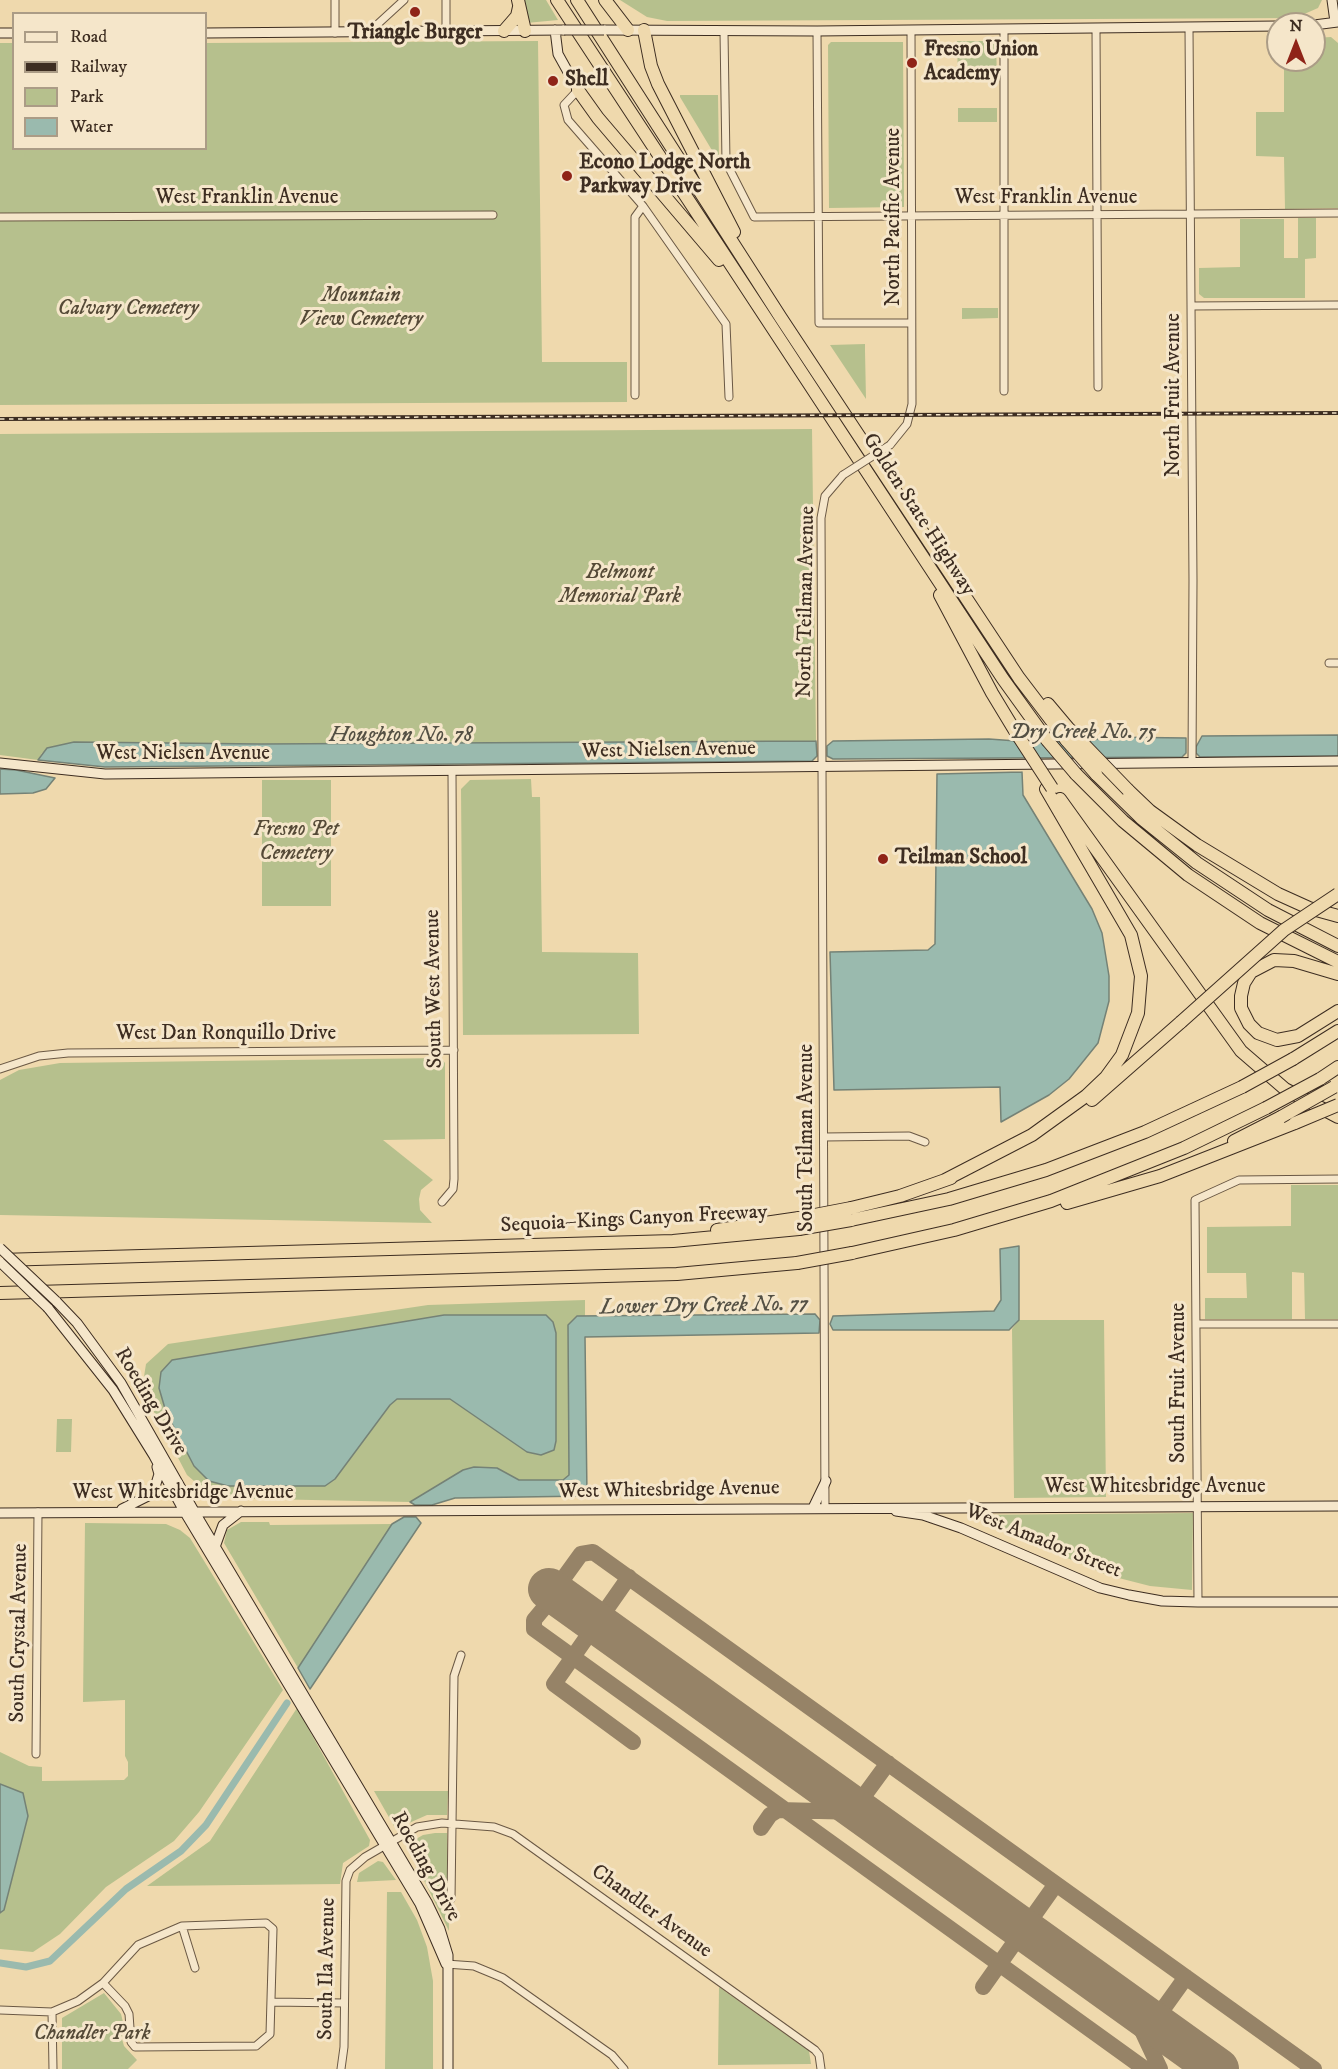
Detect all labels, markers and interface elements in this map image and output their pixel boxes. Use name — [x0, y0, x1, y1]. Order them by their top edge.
marker: Triangle Burger — [408, 5, 422, 19]
legend — [12, 12, 207, 150]
north arrow — [1266, 12, 1326, 72]
text: N — [1289, 16, 1303, 36]
place label: Triangle Burger — [348, 21, 482, 47]
text: Road — [70, 26, 107, 48]
place label: Fresno Union Academy — [924, 38, 1038, 88]
text: Railway — [70, 56, 127, 78]
marker: Fresno Union Academy — [905, 56, 919, 70]
place label: Shell — [565, 68, 608, 94]
marker: Shell — [546, 74, 560, 88]
text: Park — [70, 86, 104, 108]
text: Water — [70, 116, 113, 138]
street label: North Pacific Avenue — [882, 128, 908, 306]
place label: Econo Lodge North Parkway Drive — [579, 151, 750, 201]
marker: Econo Lodge North Parkway Drive — [560, 169, 574, 183]
street label: West Franklin Avenue — [156, 186, 338, 212]
street label: West Franklin Avenue — [955, 186, 1137, 212]
park label: Mountain View Cemetery — [299, 284, 423, 334]
park label: Calvary Cemetery — [57, 297, 199, 323]
street label: North Fruit Avenue — [1162, 313, 1188, 477]
street label: Golden State Highway — [856, 429, 980, 601]
street label: North Teilman Avenue — [793, 506, 821, 698]
park label: Belmont Memorial Park — [559, 561, 681, 611]
water label: Dry Creek No. 75 — [1010, 720, 1156, 746]
water label: Houghton No. 78 — [329, 723, 473, 749]
street label: West Nielsen Avenue — [582, 737, 756, 765]
street label: West Nielsen Avenue — [96, 742, 270, 768]
park label: Fresno Pet Cemetery — [253, 818, 339, 868]
place label: Teilman School — [895, 846, 1027, 872]
marker: Teilman School — [876, 852, 890, 866]
street label: South West Avenue — [421, 909, 449, 1069]
street label: West Dan Ronquillo Drive — [116, 1022, 336, 1048]
street label: South Teilman Avenue — [795, 1044, 821, 1232]
street label: Sequoia–Kings Canyon Freeway — [500, 1200, 768, 1240]
water label: Lower Dry Creek No. 77 — [600, 1292, 808, 1322]
street label: South Fruit Avenue — [1167, 1303, 1193, 1463]
street label: Roeding Drive — [108, 1344, 192, 1460]
street label: West Whitesbridge Avenue — [1044, 1475, 1266, 1501]
street label: West Whitesbridge Avenue — [558, 1476, 780, 1506]
street label: West Whitesbridge Avenue — [72, 1481, 294, 1507]
street label: West Amador Street — [961, 1499, 1125, 1585]
street label: South Crystal Avenue — [6, 1543, 34, 1723]
street label: Roeding Drive — [385, 1808, 465, 1926]
street label: Chandler Avenue — [586, 1860, 716, 1964]
street label: South Ila Avenue — [314, 1898, 342, 2040]
park label: Chandler Park — [33, 2022, 151, 2048]

